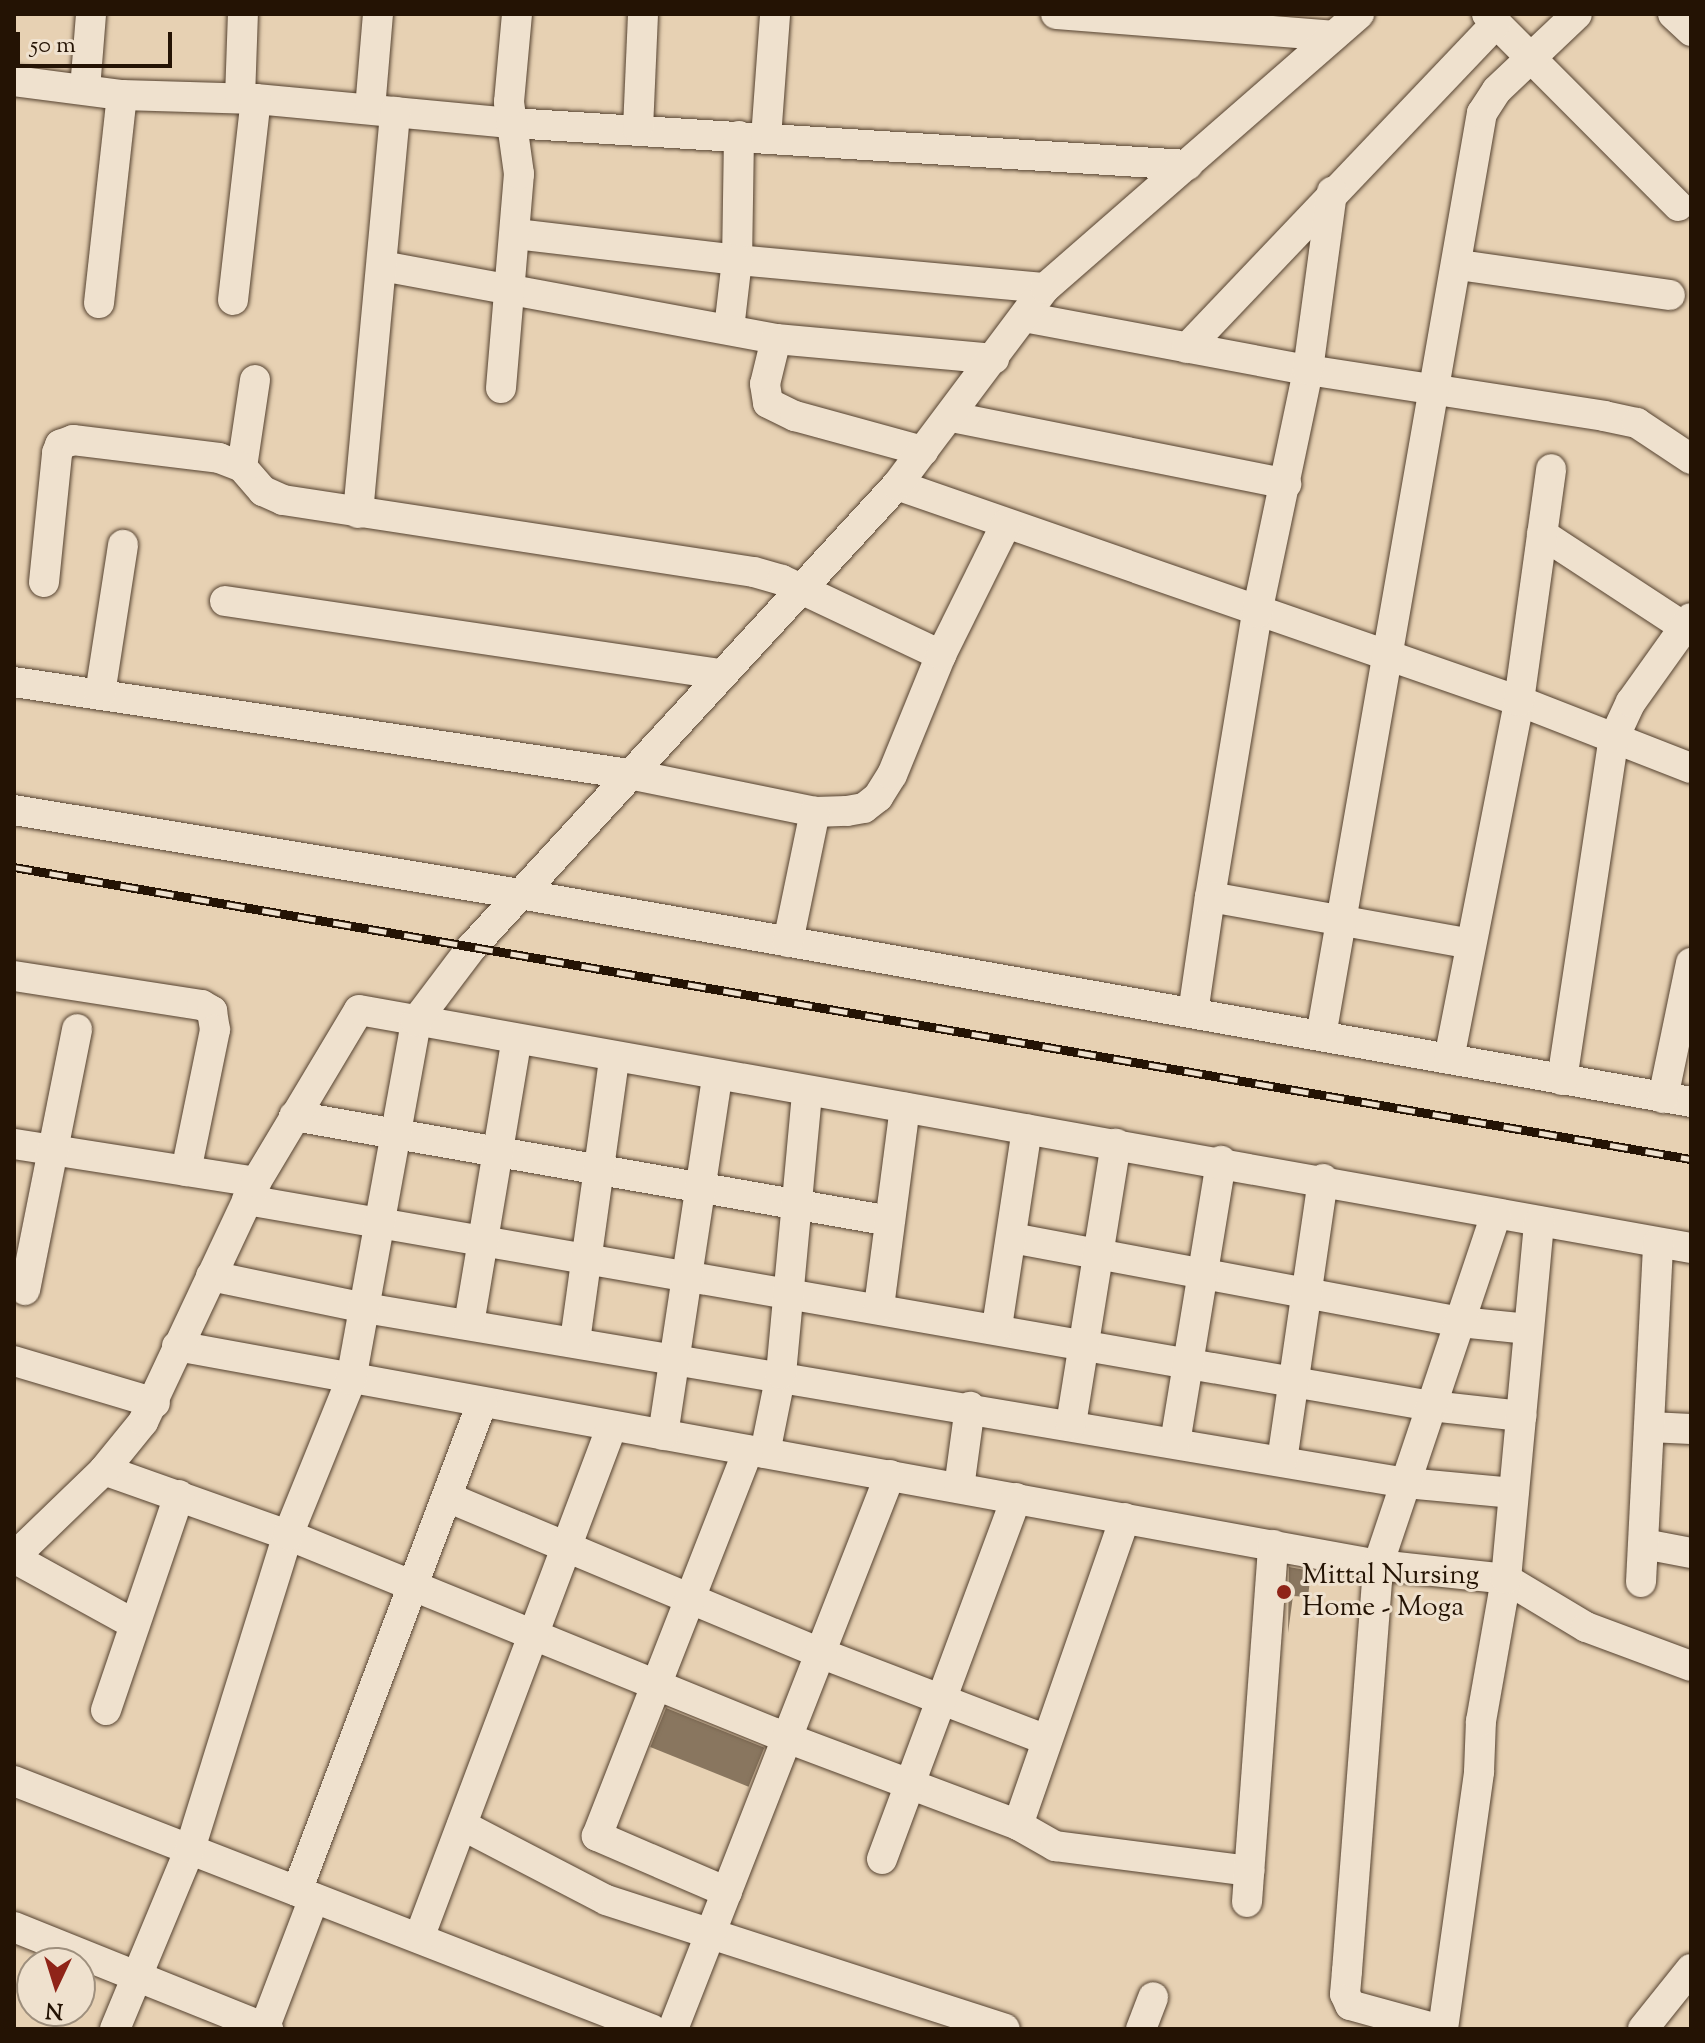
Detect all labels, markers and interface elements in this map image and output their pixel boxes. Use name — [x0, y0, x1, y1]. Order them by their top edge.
scale bar — [20, 16, 176, 66]
text: 50 m — [30, 29, 76, 63]
place label: Mittal Nursing Home - Moga — [1302, 1559, 1479, 1625]
marker: Mittal Nursing Home - Moga — [1273, 1581, 1295, 1603]
north arrow — [16, 1947, 96, 2027]
text: N — [45, 1992, 64, 2026]

